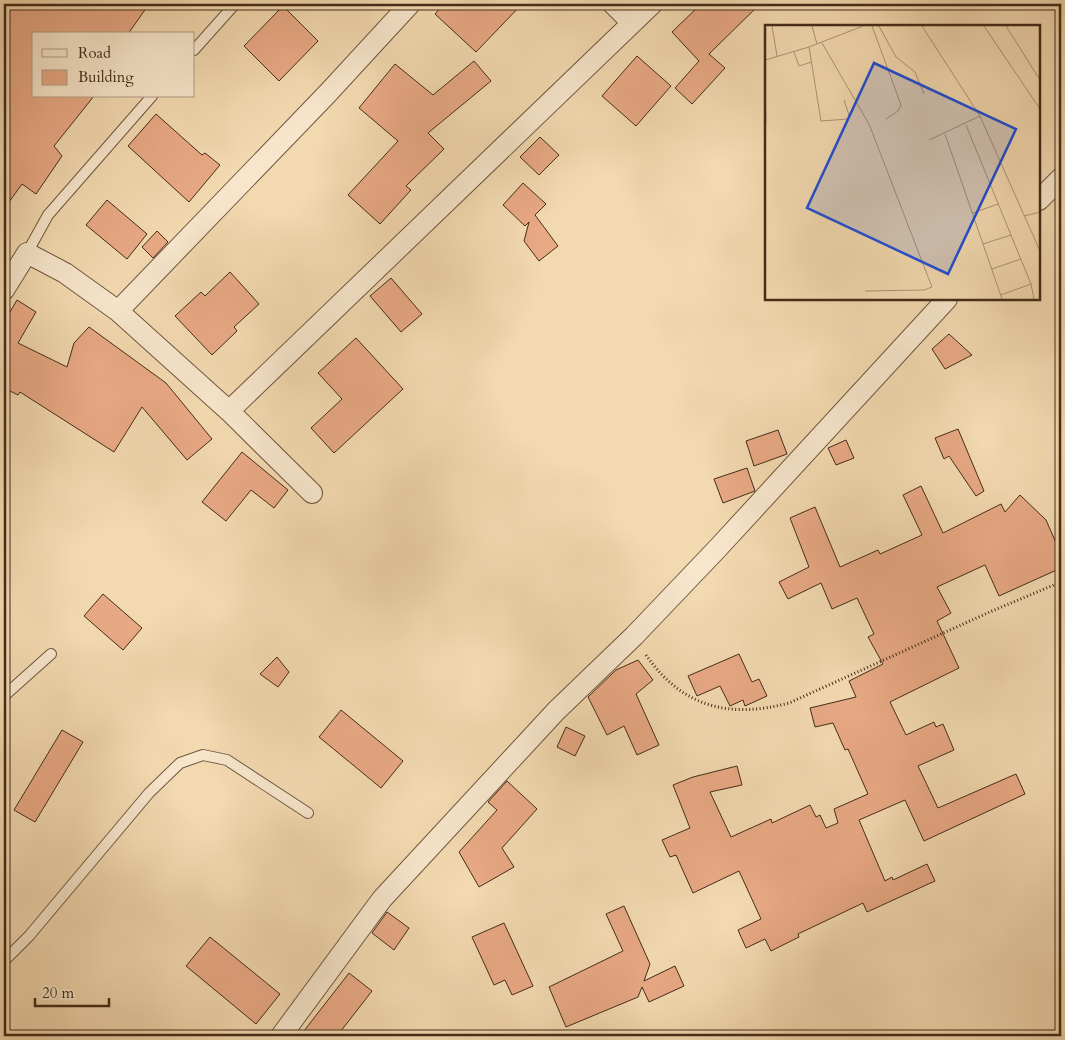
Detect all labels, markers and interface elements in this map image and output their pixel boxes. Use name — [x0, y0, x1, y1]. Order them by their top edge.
inset map — [765, 25, 1040, 300]
legend — [32, 32, 195, 98]
text: Road — [78, 43, 111, 63]
text: Building — [78, 67, 134, 87]
scale bar — [35, 975, 109, 1007]
text: 20 m — [42, 983, 74, 1003]

